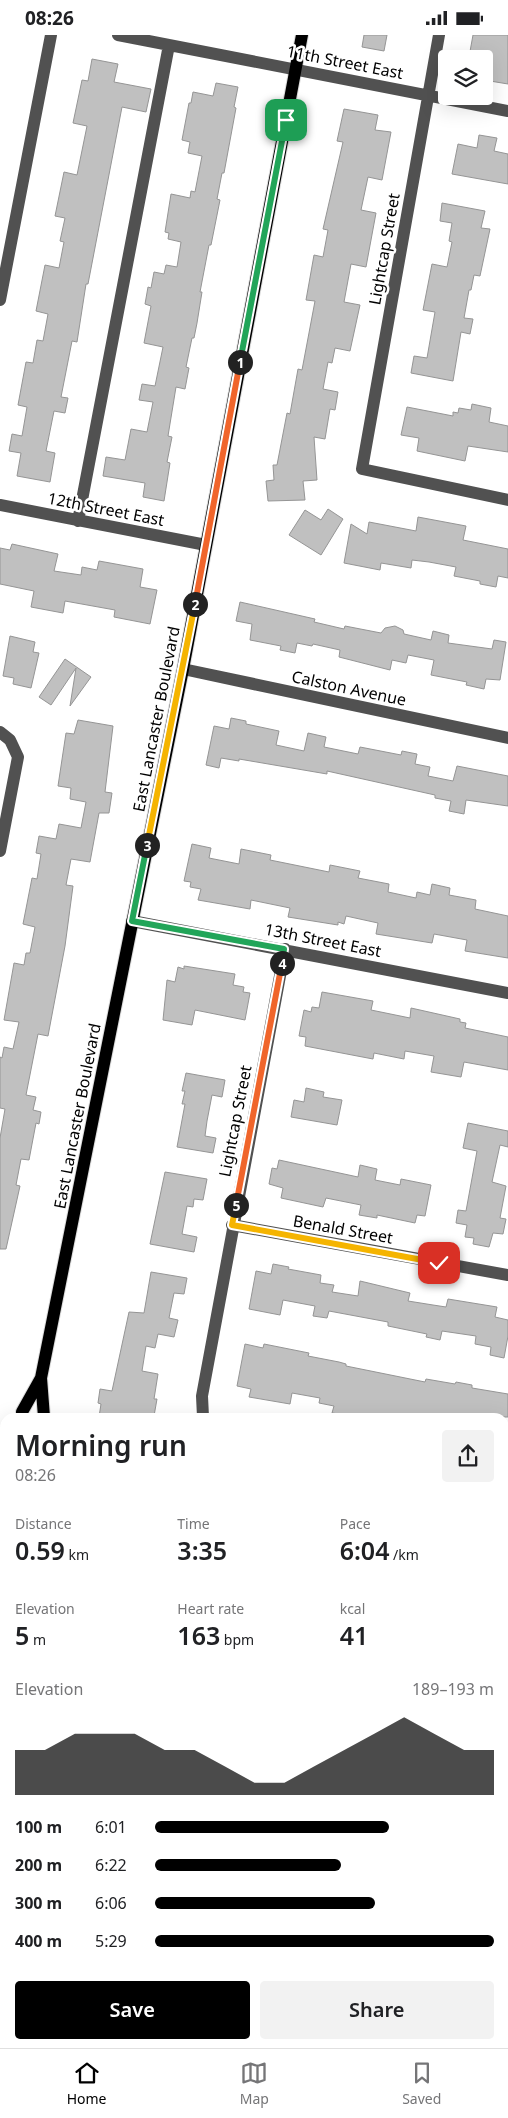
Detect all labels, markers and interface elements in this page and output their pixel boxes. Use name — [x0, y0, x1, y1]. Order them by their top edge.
text: 08:26 — [25, 5, 74, 31]
street label: 11th Street East — [285, 40, 405, 84]
map controls — [438, 50, 493, 105]
button: layers — [438, 50, 493, 105]
pin — [265, 99, 307, 141]
icon: arrive — [272, 106, 300, 134]
street label: Lightcap Street — [363, 191, 405, 307]
pin: 1 — [228, 349, 252, 375]
text: 1 — [236, 353, 245, 372]
street label: 12th Street East — [46, 487, 166, 531]
pin: 2 — [182, 591, 208, 617]
text: 2 — [191, 595, 200, 614]
street label: East Lancaster Boulevard — [127, 624, 185, 814]
street label: Calston Avenue — [290, 665, 408, 711]
pin: 3 — [134, 833, 160, 857]
text: 3 — [143, 836, 152, 855]
street label: 13th Street East — [263, 918, 383, 962]
pin: 4 — [270, 951, 294, 975]
text: 4 — [278, 954, 287, 973]
street label: East Lancaster Boulevard — [48, 1021, 106, 1211]
street label: Lightcap Street — [213, 1063, 257, 1179]
pin: 5 — [224, 1193, 248, 1217]
text: 5 — [232, 1196, 241, 1215]
street label: Benald Street — [291, 1209, 395, 1249]
pin — [418, 1242, 460, 1284]
icon: check — [425, 1249, 453, 1277]
text: Morning run — [15, 1426, 187, 1464]
button: share — [442, 1430, 494, 1482]
text: 08:26 — [15, 1464, 56, 1486]
text: Distance — [15, 1514, 72, 1533]
text: Time — [177, 1514, 210, 1533]
text: Pace — [340, 1514, 371, 1533]
text: 0.59 — [15, 1533, 65, 1567]
text: 3:35 — [177, 1533, 227, 1567]
text: 6:04 — [340, 1533, 389, 1567]
text: km — [65, 1545, 89, 1564]
text: /km — [389, 1545, 419, 1564]
text: Elevation — [15, 1599, 75, 1618]
text: Heart rate — [177, 1599, 244, 1618]
text: kcal — [340, 1599, 365, 1618]
text: 5 — [15, 1618, 29, 1652]
text: 163 — [177, 1618, 220, 1652]
text: 41 — [340, 1618, 368, 1652]
text: m — [29, 1630, 46, 1649]
text: bpm — [220, 1630, 254, 1649]
text: Elevation — [15, 1678, 83, 1700]
text: 189–193 m — [412, 1678, 494, 1700]
text: 100 m — [15, 1816, 62, 1838]
text: 6:01 — [95, 1816, 127, 1838]
text: 200 m — [15, 1854, 62, 1876]
text: 6:22 — [95, 1854, 127, 1876]
text: 300 m — [15, 1892, 62, 1914]
text: 6:06 — [95, 1892, 127, 1914]
text: 400 m — [15, 1930, 62, 1952]
text: 5:29 — [95, 1930, 127, 1952]
button: Save — [15, 1981, 250, 2039]
button: Share — [260, 1981, 494, 2039]
tab: Home — [67, 2059, 106, 2108]
tab: Map — [240, 2059, 269, 2108]
tab: Saved — [402, 2059, 441, 2108]

